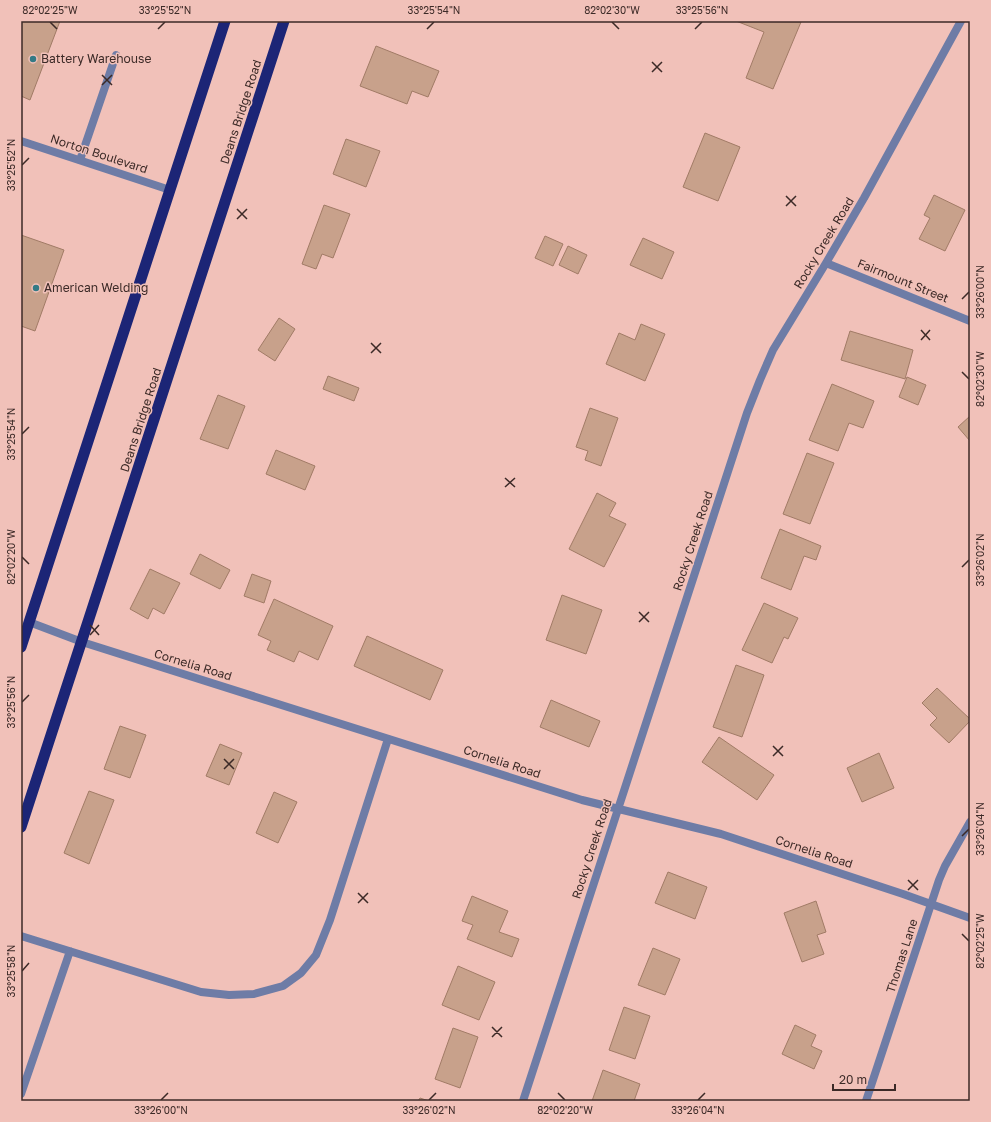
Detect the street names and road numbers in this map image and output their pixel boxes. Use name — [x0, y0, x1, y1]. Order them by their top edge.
street label: Deans Bridge Road — [217, 58, 264, 166]
street label: Norton Boulevard — [48, 131, 150, 176]
street label: Rocky Creek Road — [790, 194, 857, 291]
street label: Fairmount Street — [855, 255, 951, 306]
street label: Deans Bridge Road — [117, 366, 164, 474]
street label: Rocky Creek Road — [669, 489, 716, 593]
street label: Cornelia Road — [152, 646, 234, 683]
street label: Cornelia Road — [461, 742, 543, 781]
street label: Rocky Creek Road — [568, 797, 615, 901]
street label: Cornelia Road — [773, 832, 855, 871]
street label: Thomas Lane — [883, 917, 921, 995]

